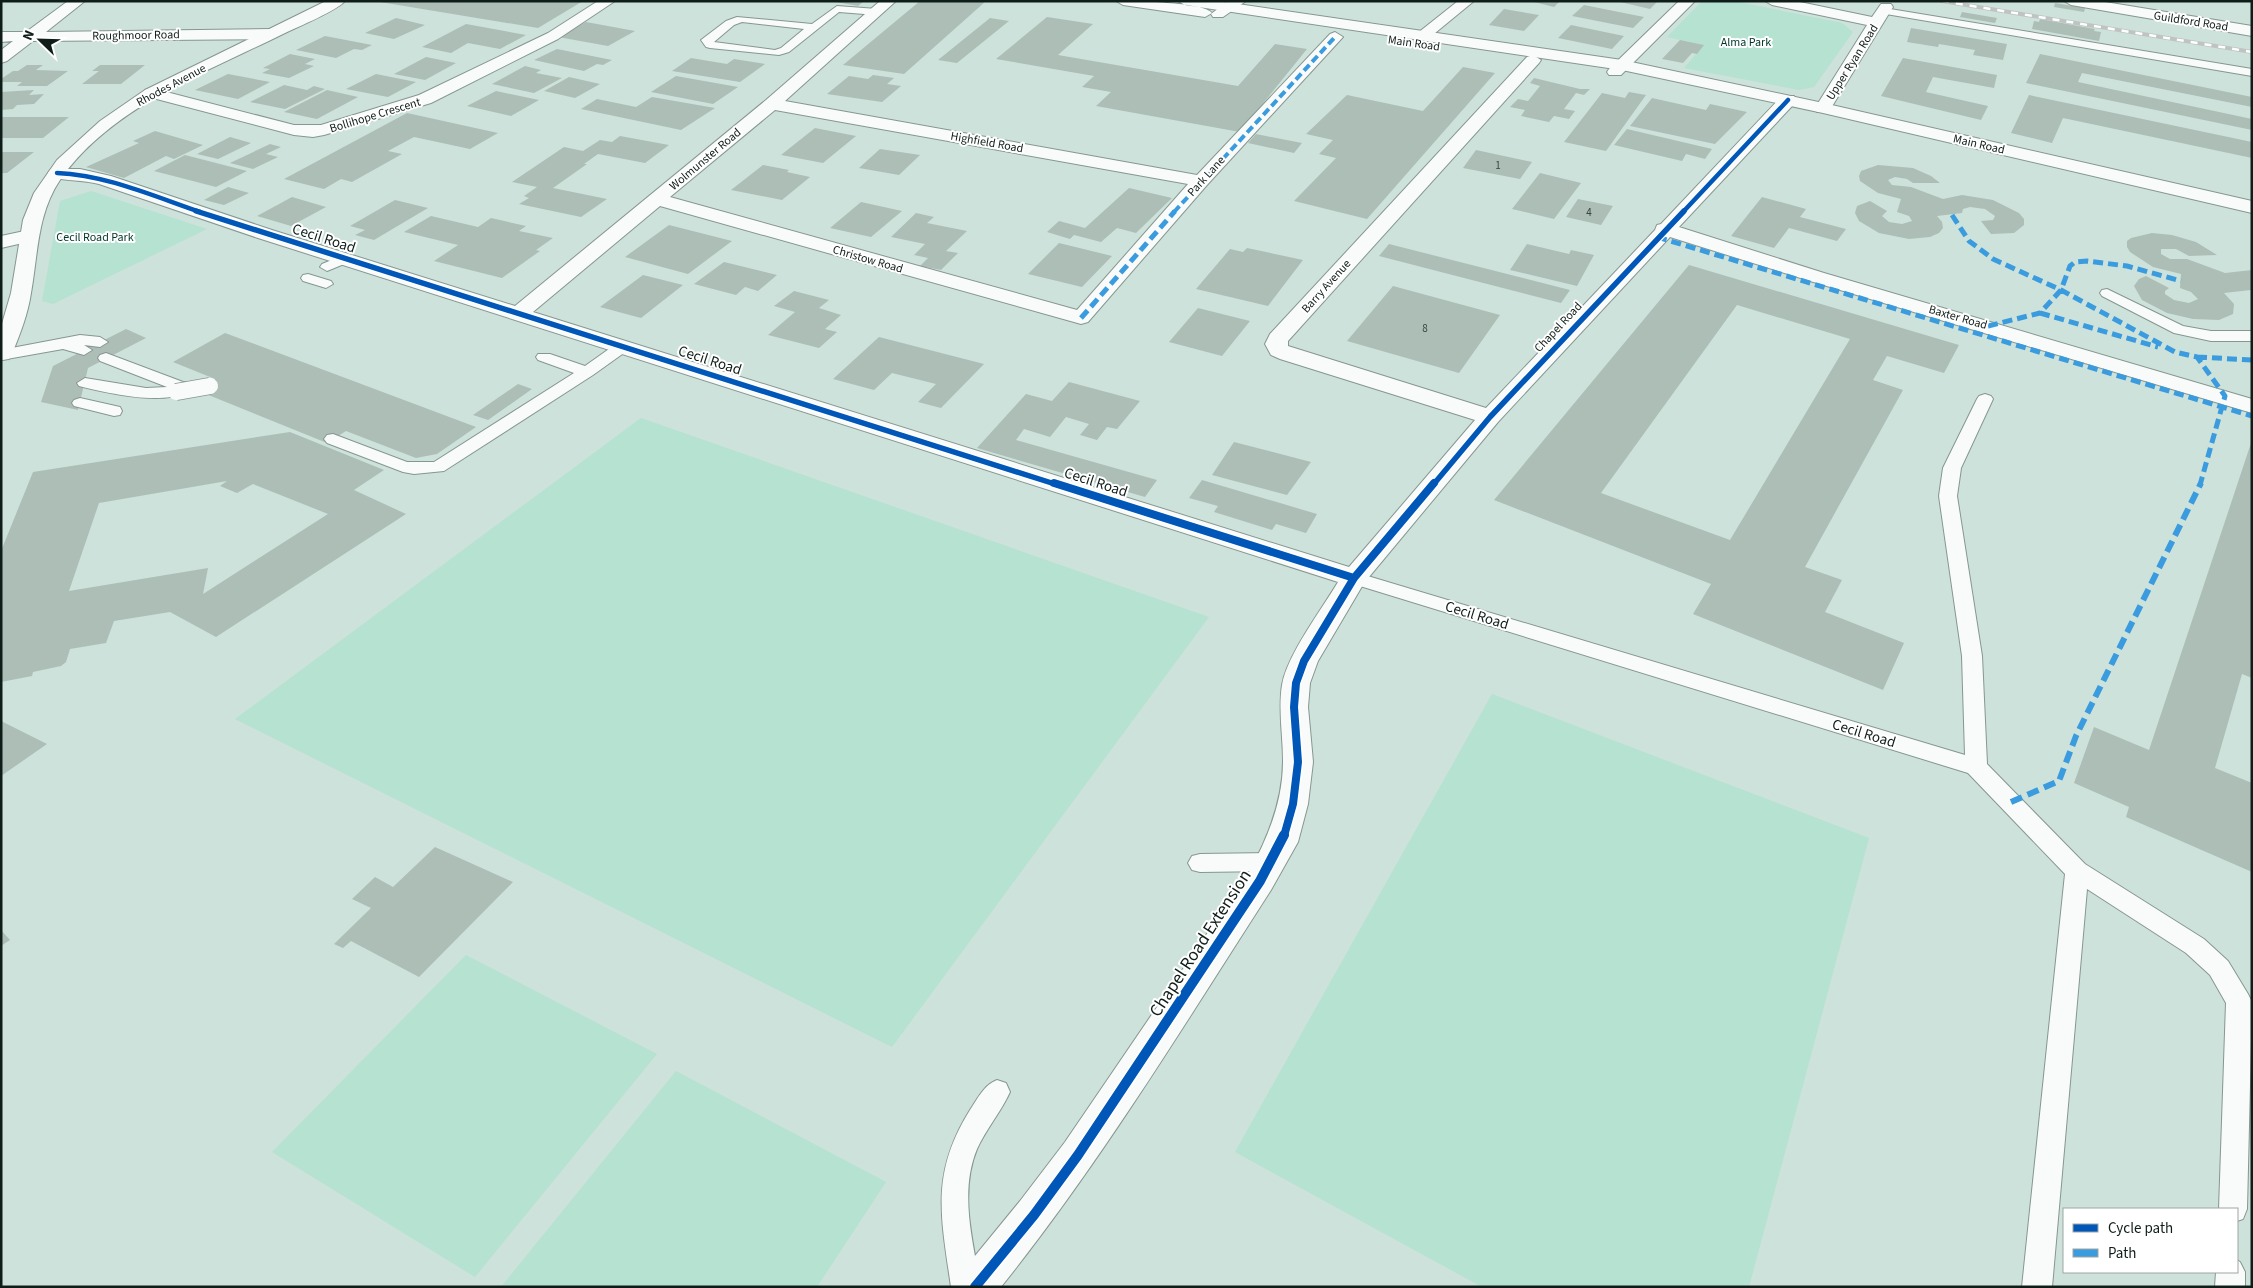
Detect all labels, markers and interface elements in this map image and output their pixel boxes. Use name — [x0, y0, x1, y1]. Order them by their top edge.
street label: Guildford Road — [2152, 7, 2229, 36]
north arrow — [15, 15, 65, 65]
street label: Upper Ryan Road — [1822, 21, 1883, 103]
street label: Roughmoor Road — [92, 26, 180, 45]
text: N — [18, 27, 40, 44]
street label: Main Road — [1387, 31, 1441, 56]
park label: Alma Park — [1721, 34, 1771, 51]
street label: Rhodes Avenue — [133, 60, 209, 111]
street label: Bollihope Crescent — [328, 94, 423, 137]
street label: Wolmunster Road — [666, 124, 745, 194]
street label: Highfield Road — [949, 128, 1025, 157]
street label: Main Road — [1951, 130, 2006, 159]
street label: Park Lane — [1184, 152, 1229, 200]
house number: 1 — [1495, 158, 1501, 173]
house number: 4 — [1586, 205, 1592, 220]
street label: Cecil Road — [289, 218, 358, 259]
park label: Cecil Road Park — [56, 229, 134, 246]
street label: Christow Road — [831, 241, 905, 278]
street label: Barry Avenue — [1298, 256, 1355, 317]
street label: Chapel Road — [1531, 298, 1586, 356]
street label: Baxter Road — [1927, 301, 1989, 334]
house number: 8 — [1422, 321, 1428, 336]
street label: Cecil Road — [675, 340, 744, 381]
street label: Cecil Road — [1061, 462, 1130, 503]
street label: Cecil Road — [1442, 596, 1511, 635]
street label: Cecil Road — [1829, 714, 1898, 753]
street label: Chapel Road Extension — [1143, 865, 1258, 1022]
legend — [2063, 1208, 2238, 1273]
text: Cycle path — [2108, 1218, 2173, 1239]
text: Path — [2108, 1243, 2136, 1264]

